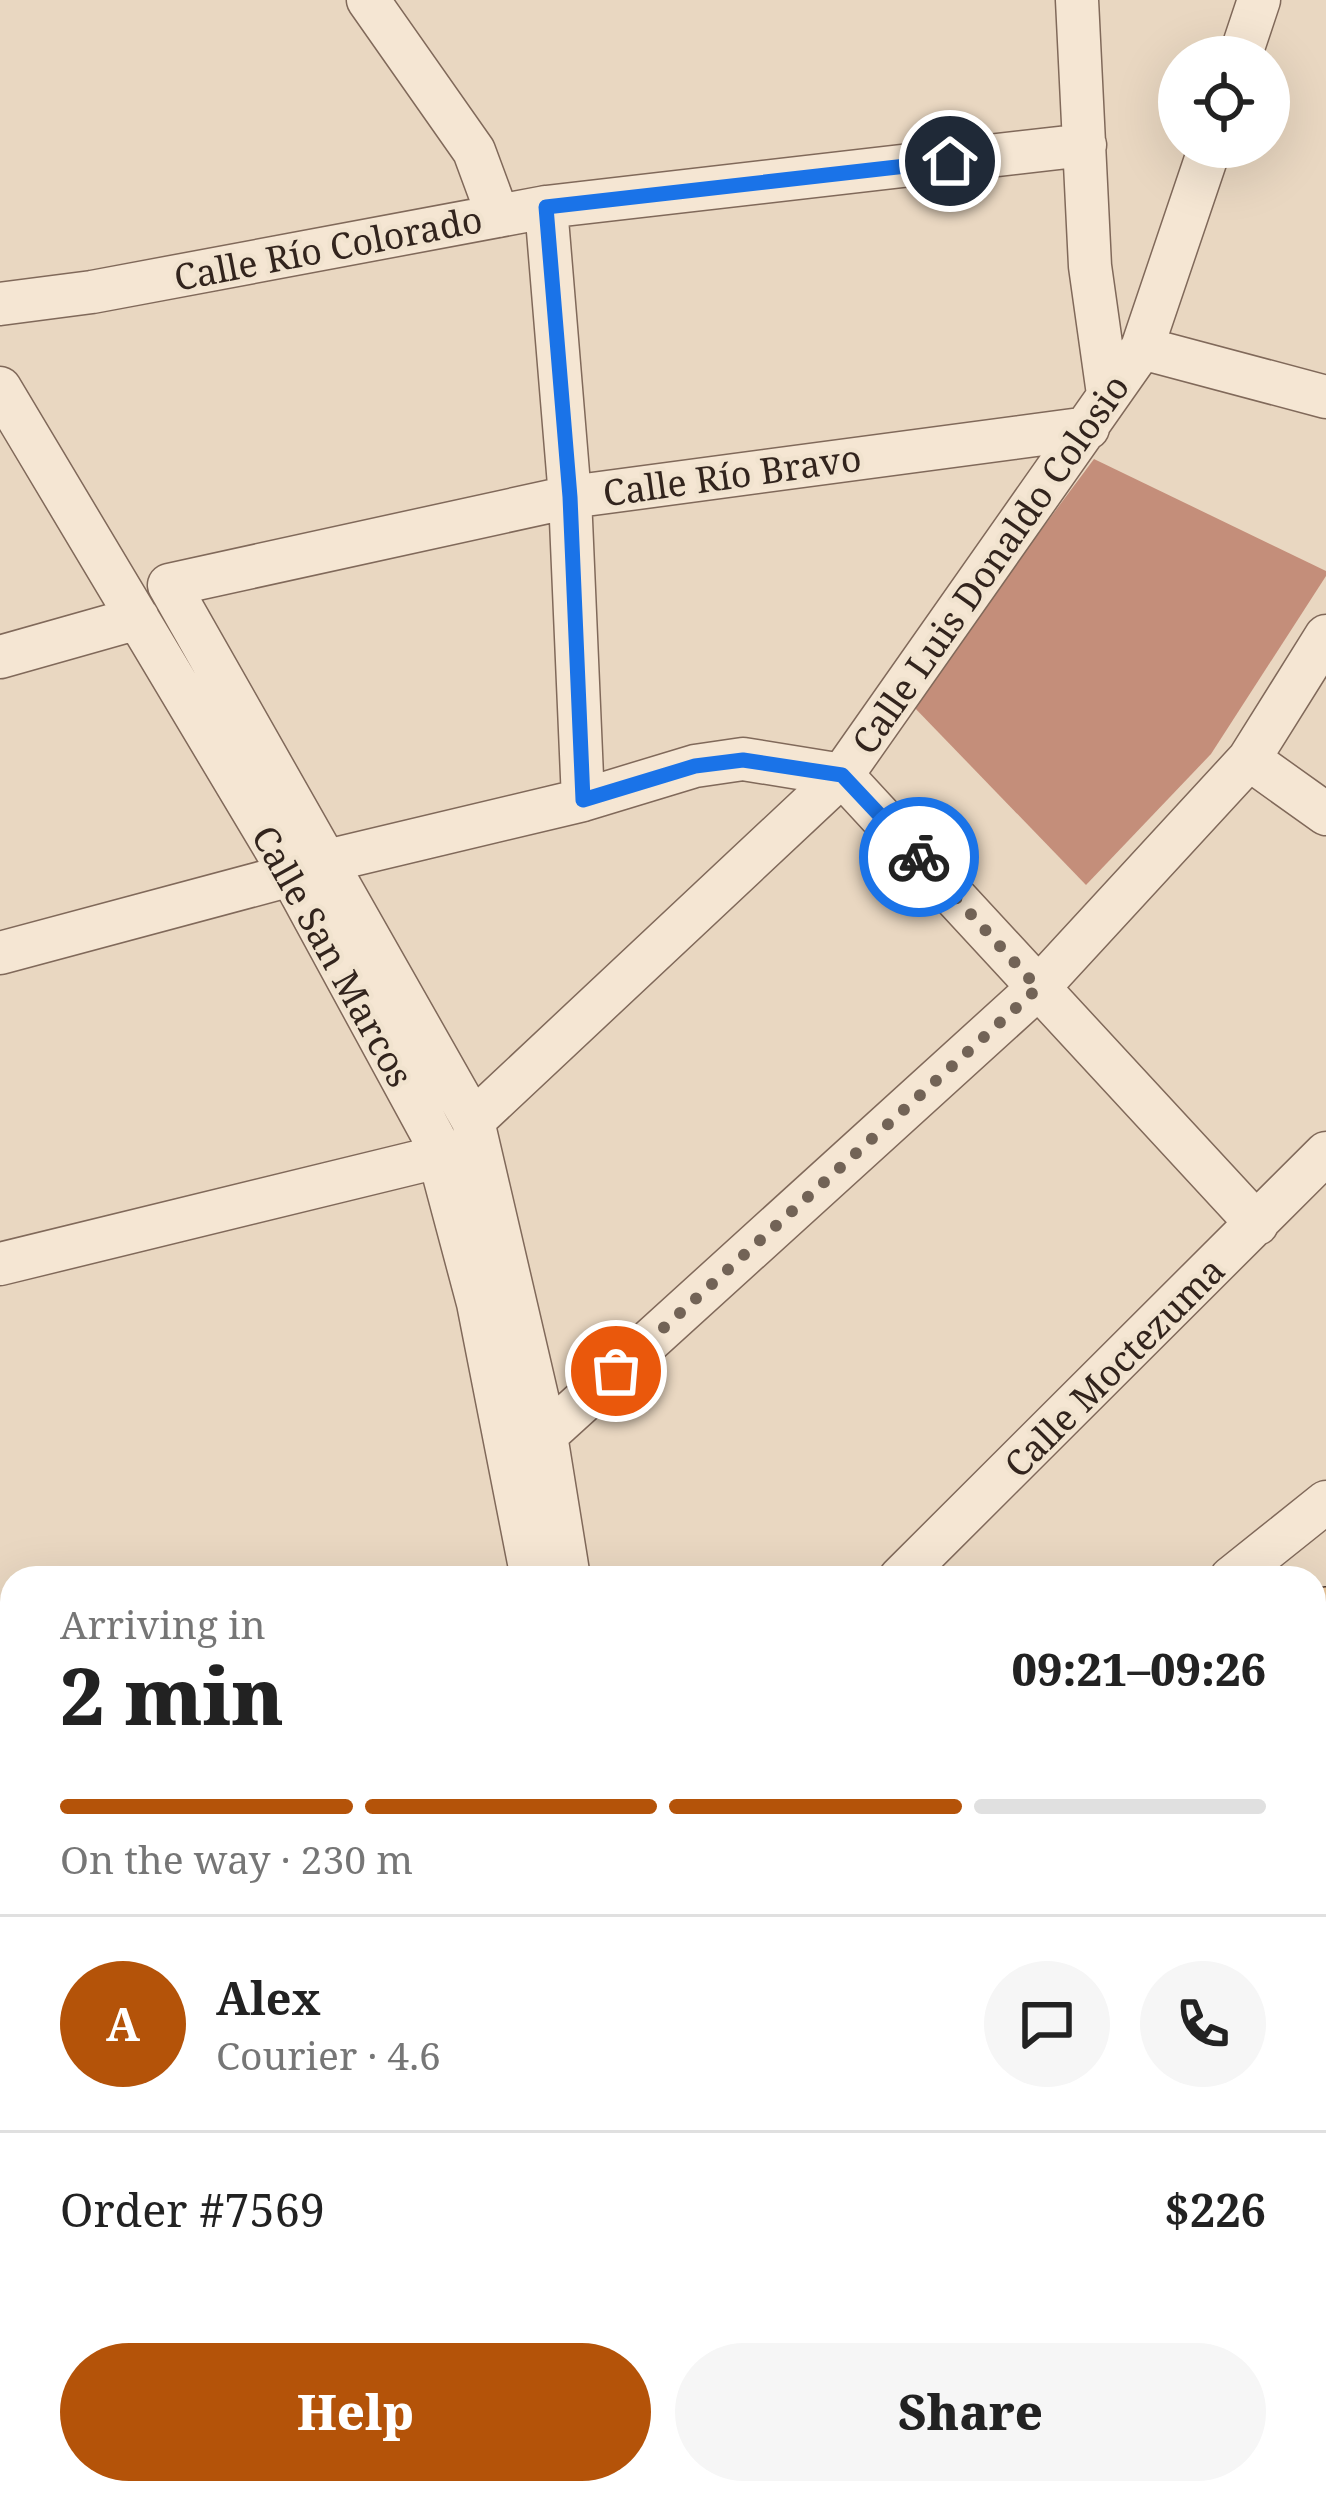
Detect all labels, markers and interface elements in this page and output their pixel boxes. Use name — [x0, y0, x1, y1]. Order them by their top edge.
map controls — [1158, 36, 1290, 168]
button: locate — [1158, 36, 1290, 168]
pin — [899, 110, 1001, 212]
icon: home — [917, 128, 983, 194]
street label: Calle Río Colorado — [170, 194, 486, 302]
street label: Calle Luis Donaldo Colosio — [840, 364, 1140, 764]
street label: Calle Río Bravo — [600, 433, 864, 517]
courier — [859, 797, 979, 917]
street label: Calle San Marcos — [241, 817, 425, 1095]
icon: bike — [886, 824, 952, 890]
street label: Calle Moctezuma — [993, 1246, 1235, 1488]
pin — [565, 1320, 667, 1422]
icon: bag — [583, 1338, 649, 1404]
text: Arriving in — [60, 1597, 266, 1650]
text: 09:21–09:26 — [1011, 1638, 1266, 1699]
text: 2 min — [60, 1642, 284, 1748]
text: On the way · 230 m — [60, 1832, 413, 1885]
button: chat — [984, 1961, 1110, 2087]
button: phone — [1140, 1961, 1266, 2087]
text: Alex — [216, 1967, 321, 2028]
text: A — [106, 1993, 140, 2054]
text: Courier · 4.6 — [216, 2028, 441, 2081]
text: Order #7569 — [60, 2179, 325, 2240]
text: $226 — [1164, 2179, 1266, 2240]
button: Help — [60, 2343, 651, 2481]
button: Share — [675, 2343, 1266, 2481]

